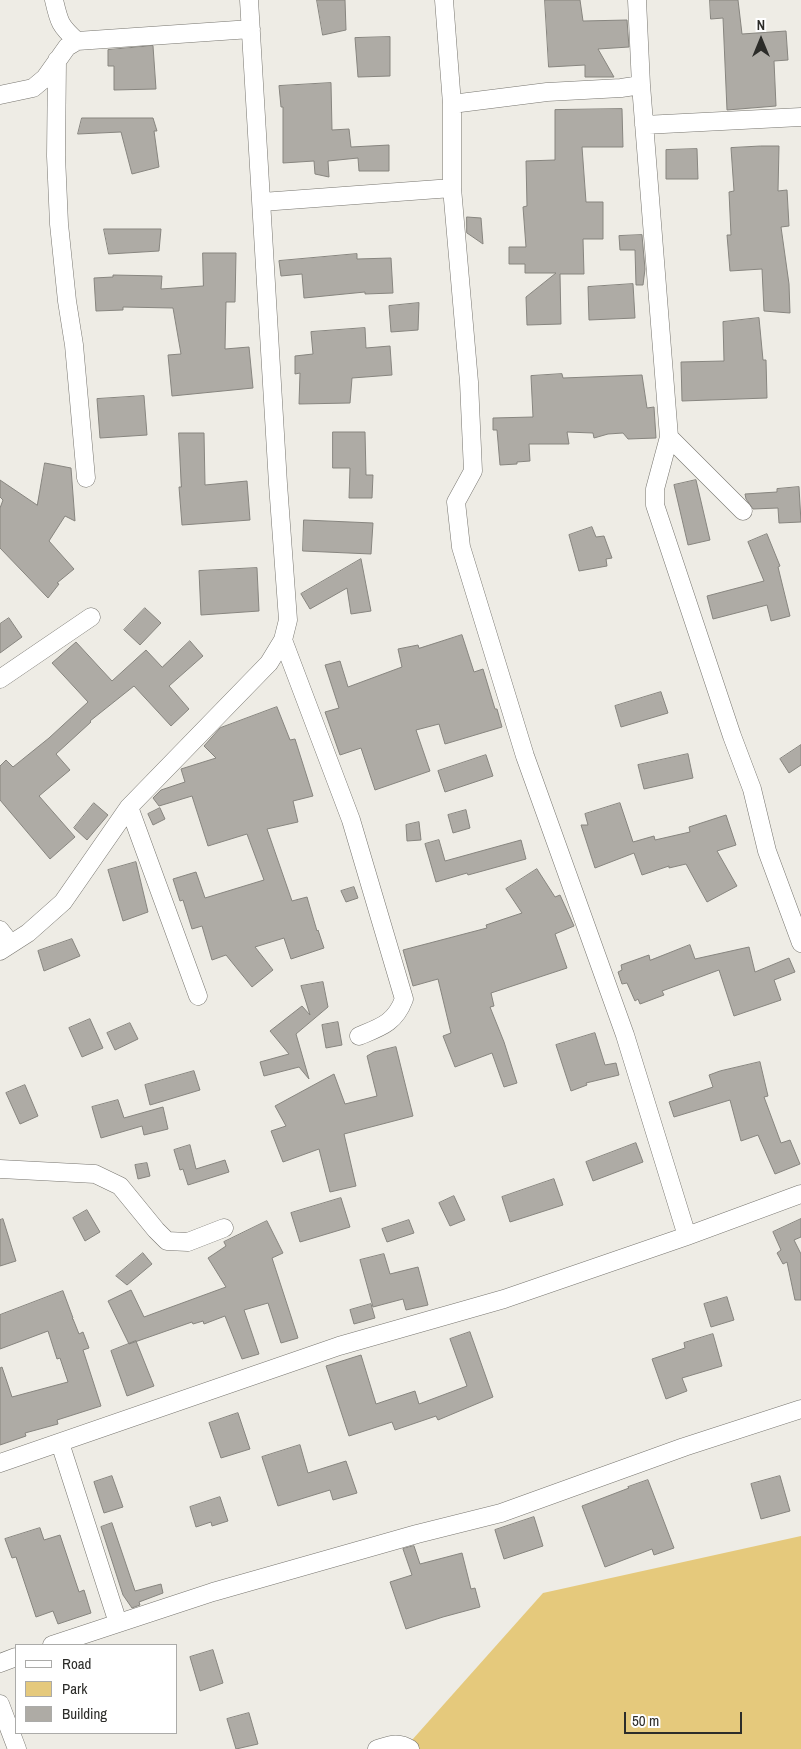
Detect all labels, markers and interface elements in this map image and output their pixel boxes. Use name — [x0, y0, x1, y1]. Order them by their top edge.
north arrow — [736, 15, 786, 65]
text: N — [757, 16, 765, 34]
legend — [15, 1644, 178, 1734]
text: Road — [62, 1653, 91, 1674]
text: Park — [62, 1678, 87, 1699]
scale bar — [626, 1702, 744, 1734]
text: Building — [62, 1703, 107, 1724]
text: 50 m — [632, 1710, 659, 1731]

